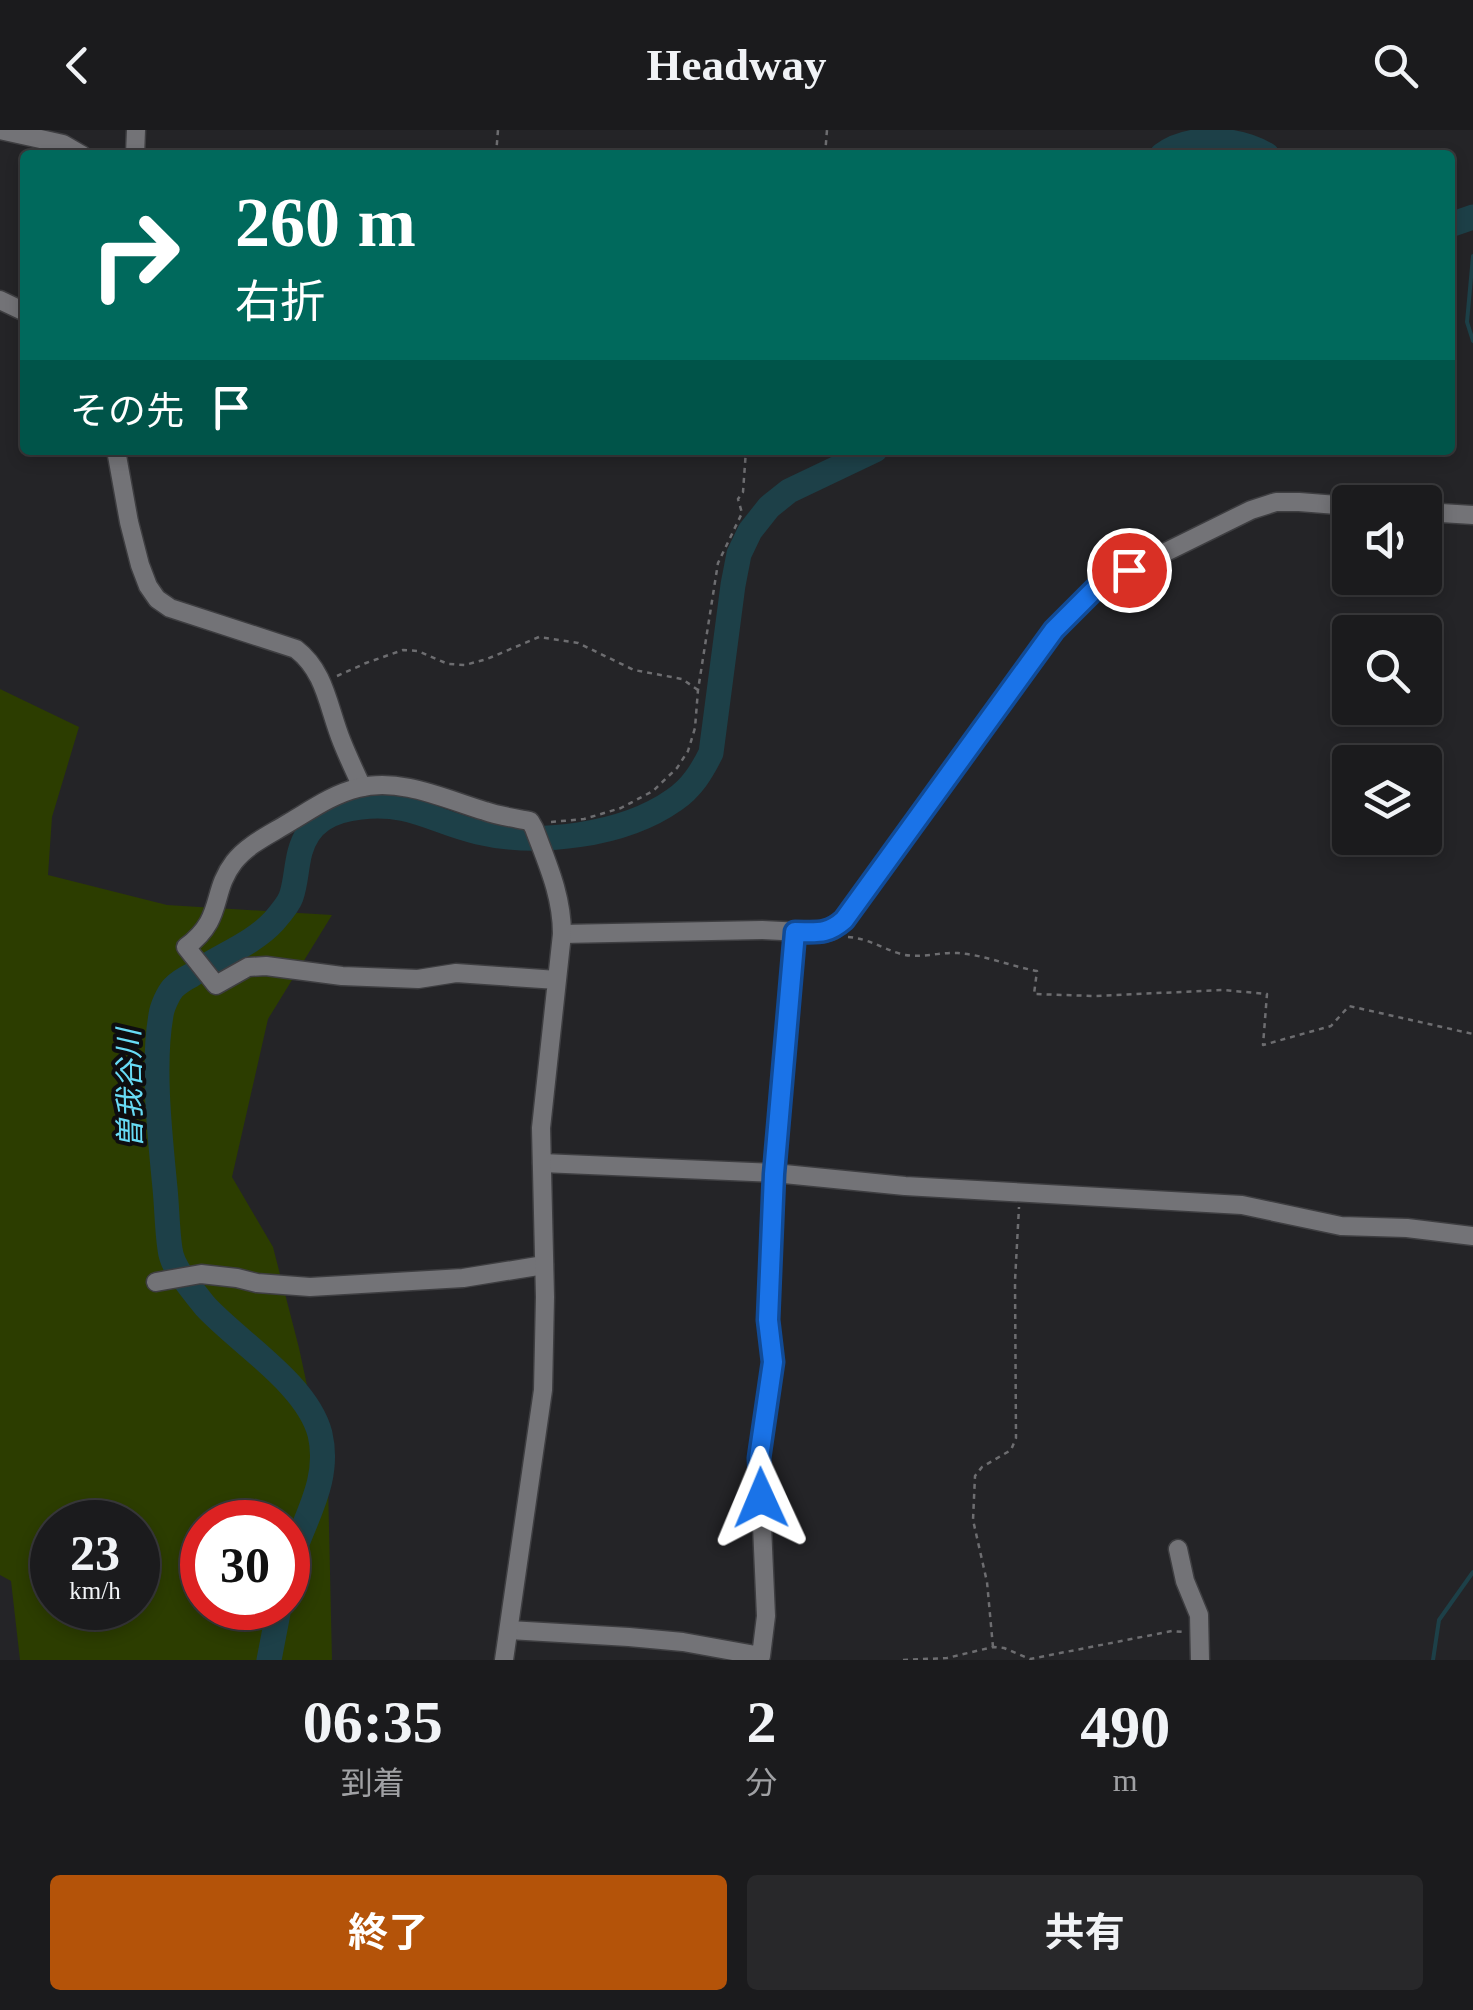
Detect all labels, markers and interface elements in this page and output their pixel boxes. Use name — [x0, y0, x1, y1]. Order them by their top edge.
icon: back — [50, 38, 105, 93]
icon: search — [1368, 38, 1423, 93]
text: Headway — [647, 40, 827, 90]
text: 260 m — [235, 184, 416, 261]
icon: right — [70, 190, 200, 320]
text: 右折 — [235, 277, 325, 327]
icon: arrive — [204, 380, 259, 435]
text: その先 — [70, 390, 184, 432]
map controls — [1332, 485, 1442, 855]
button: sound — [1332, 485, 1442, 595]
pin — [1087, 528, 1172, 613]
icon: arrive — [1102, 543, 1157, 598]
button: search — [1332, 615, 1442, 725]
button: layers — [1332, 745, 1442, 855]
water label: 曽我谷川 — [112, 1026, 147, 1149]
position arrow — [709, 1446, 813, 1550]
speed limit sign: 30 — [180, 1500, 310, 1630]
text: 23 — [70, 1525, 120, 1581]
text: km/h — [69, 1577, 121, 1604]
text: 06:35 — [303, 1689, 443, 1755]
text: 2 — [746, 1689, 776, 1755]
text: 490 — [1080, 1694, 1170, 1760]
text: m — [1113, 1762, 1138, 1798]
text: 到着 — [341, 1765, 405, 1801]
text: 分 — [745, 1765, 778, 1801]
button: 終了 — [50, 1875, 727, 1990]
button: 共有 — [747, 1875, 1423, 1990]

